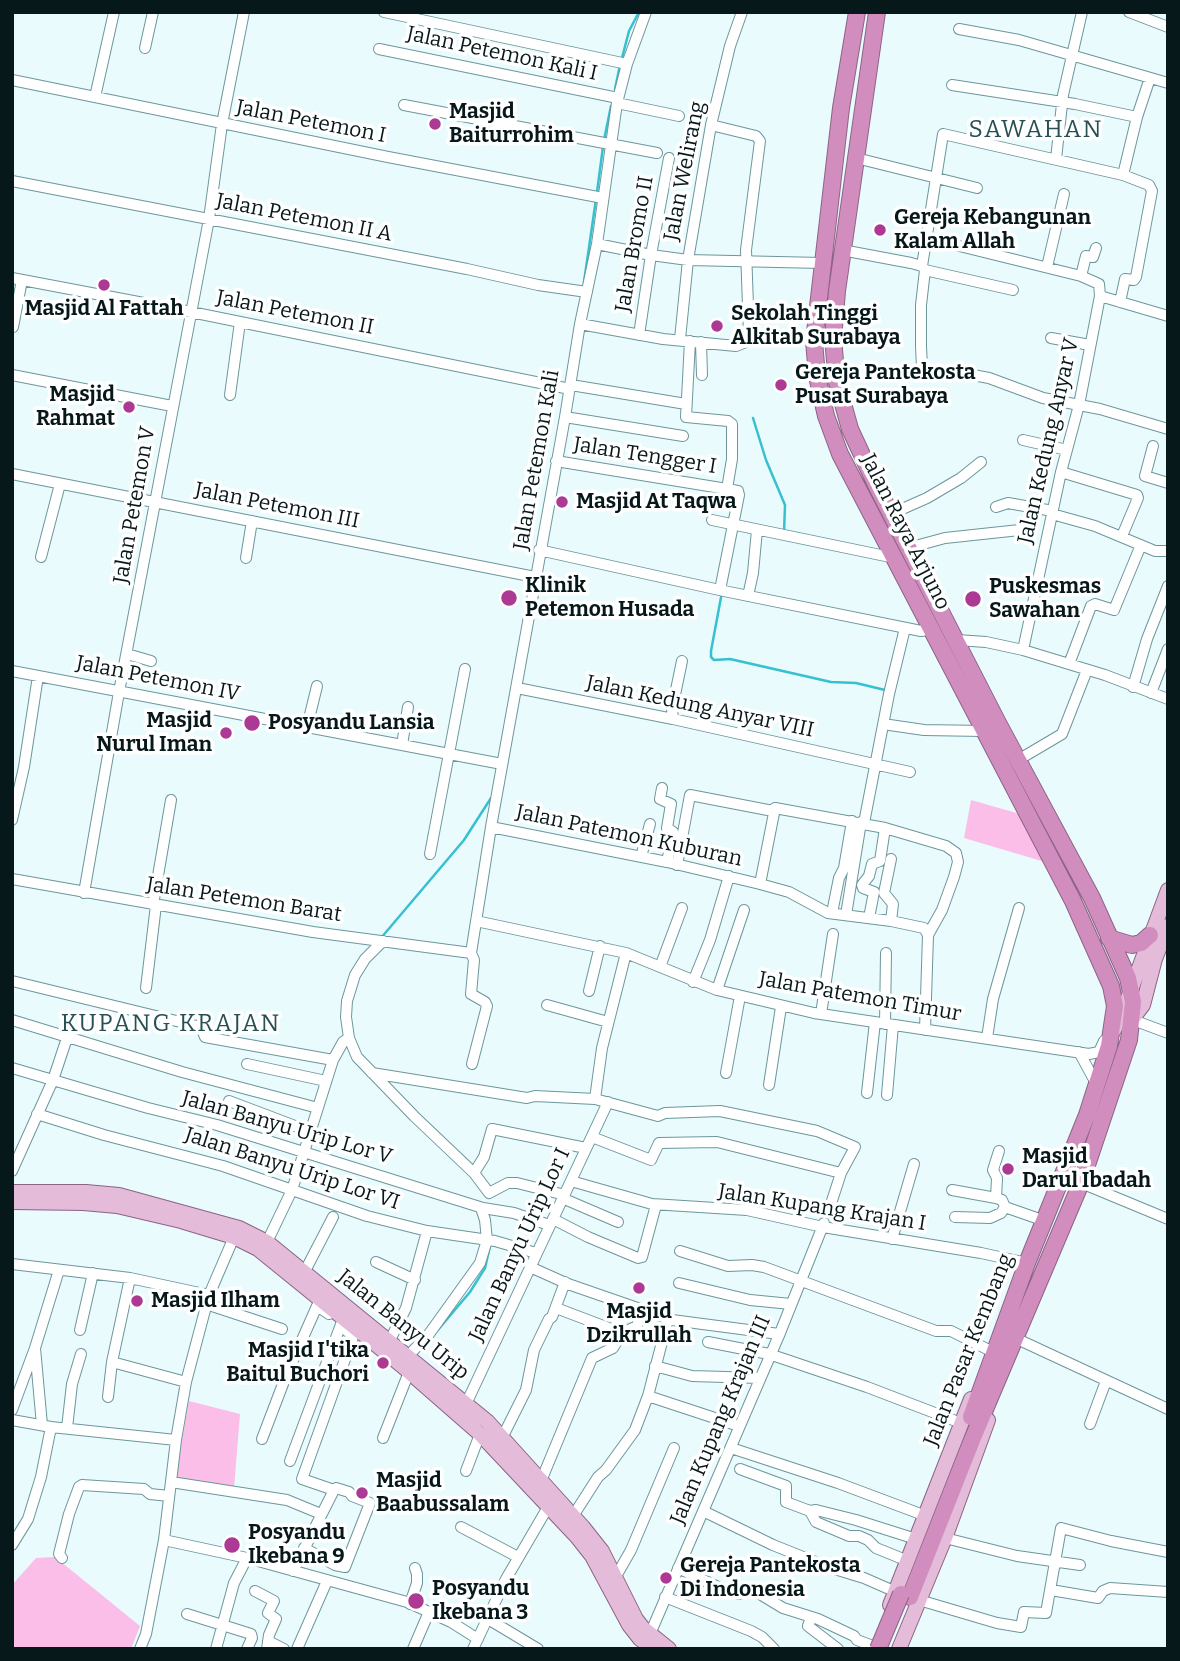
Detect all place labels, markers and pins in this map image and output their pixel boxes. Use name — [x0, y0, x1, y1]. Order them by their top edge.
place label: Masjid Baiturrohim — [449, 99, 574, 149]
marker: Masjid Baiturrohim — [427, 116, 443, 132]
place label: Gereja Kebangunan Kalam Allah — [894, 205, 1091, 255]
marker: Gereja Kebangunan Kalam Allah — [872, 222, 888, 238]
marker: Masjid Al Fattah — [96, 277, 112, 293]
place label: Masjid Al Fattah — [24, 296, 184, 322]
place label: Sekolah Tinggi Alkitab Surabaya — [731, 301, 901, 351]
marker: Sekolah Tinggi Alkitab Surabaya — [709, 318, 725, 334]
place label: Gereja Pantekosta Pusat Surabaya — [795, 360, 976, 410]
marker: Gereja Pantekosta Pusat Surabaya — [773, 377, 789, 393]
place label: Masjid Rahmat — [36, 382, 115, 432]
marker: Masjid Rahmat — [121, 399, 137, 415]
place label: Masjid At Taqwa — [576, 489, 737, 515]
marker: Masjid At Taqwa — [554, 494, 570, 510]
place label: Klinik Petemon Husada — [525, 573, 694, 623]
place label: Puskesmas Sawahan — [989, 574, 1101, 624]
marker: Klinik Petemon Husada — [499, 588, 519, 608]
marker: Puskesmas Sawahan — [963, 589, 983, 609]
place label: Masjid Nurul Iman — [96, 708, 212, 758]
place label: Posyandu Lansia — [268, 710, 435, 736]
marker: Posyandu Lansia — [242, 713, 262, 733]
marker: Masjid Nurul Iman — [218, 725, 234, 741]
place label: Masjid Darul Ibadah — [1022, 1144, 1151, 1194]
marker: Masjid Darul Ibadah — [1000, 1161, 1016, 1177]
marker: Masjid Dzikrullah — [631, 1280, 647, 1296]
place label: Masjid Ilham — [151, 1288, 280, 1314]
marker: Masjid Ilham — [129, 1293, 145, 1309]
place label: Masjid Dzikrullah — [586, 1299, 692, 1349]
place label: Masjid I'tika Baitul Buchori — [226, 1338, 369, 1388]
marker: Masjid I'tika Baitul Buchori — [375, 1355, 391, 1371]
place label: Masjid Baabussalam — [376, 1468, 509, 1518]
marker: Masjid Baabussalam — [354, 1485, 370, 1501]
place label: Posyandu Ikebana 9 — [248, 1520, 345, 1570]
marker: Posyandu Ikebana 9 — [222, 1535, 242, 1555]
place label: Gereja Pantekosta Di Indonesia — [680, 1553, 861, 1603]
marker: Gereja Pantekosta Di Indonesia — [658, 1570, 674, 1586]
place label: Posyandu Ikebana 3 — [432, 1576, 529, 1626]
marker: Posyandu Ikebana 3 — [406, 1591, 426, 1611]

